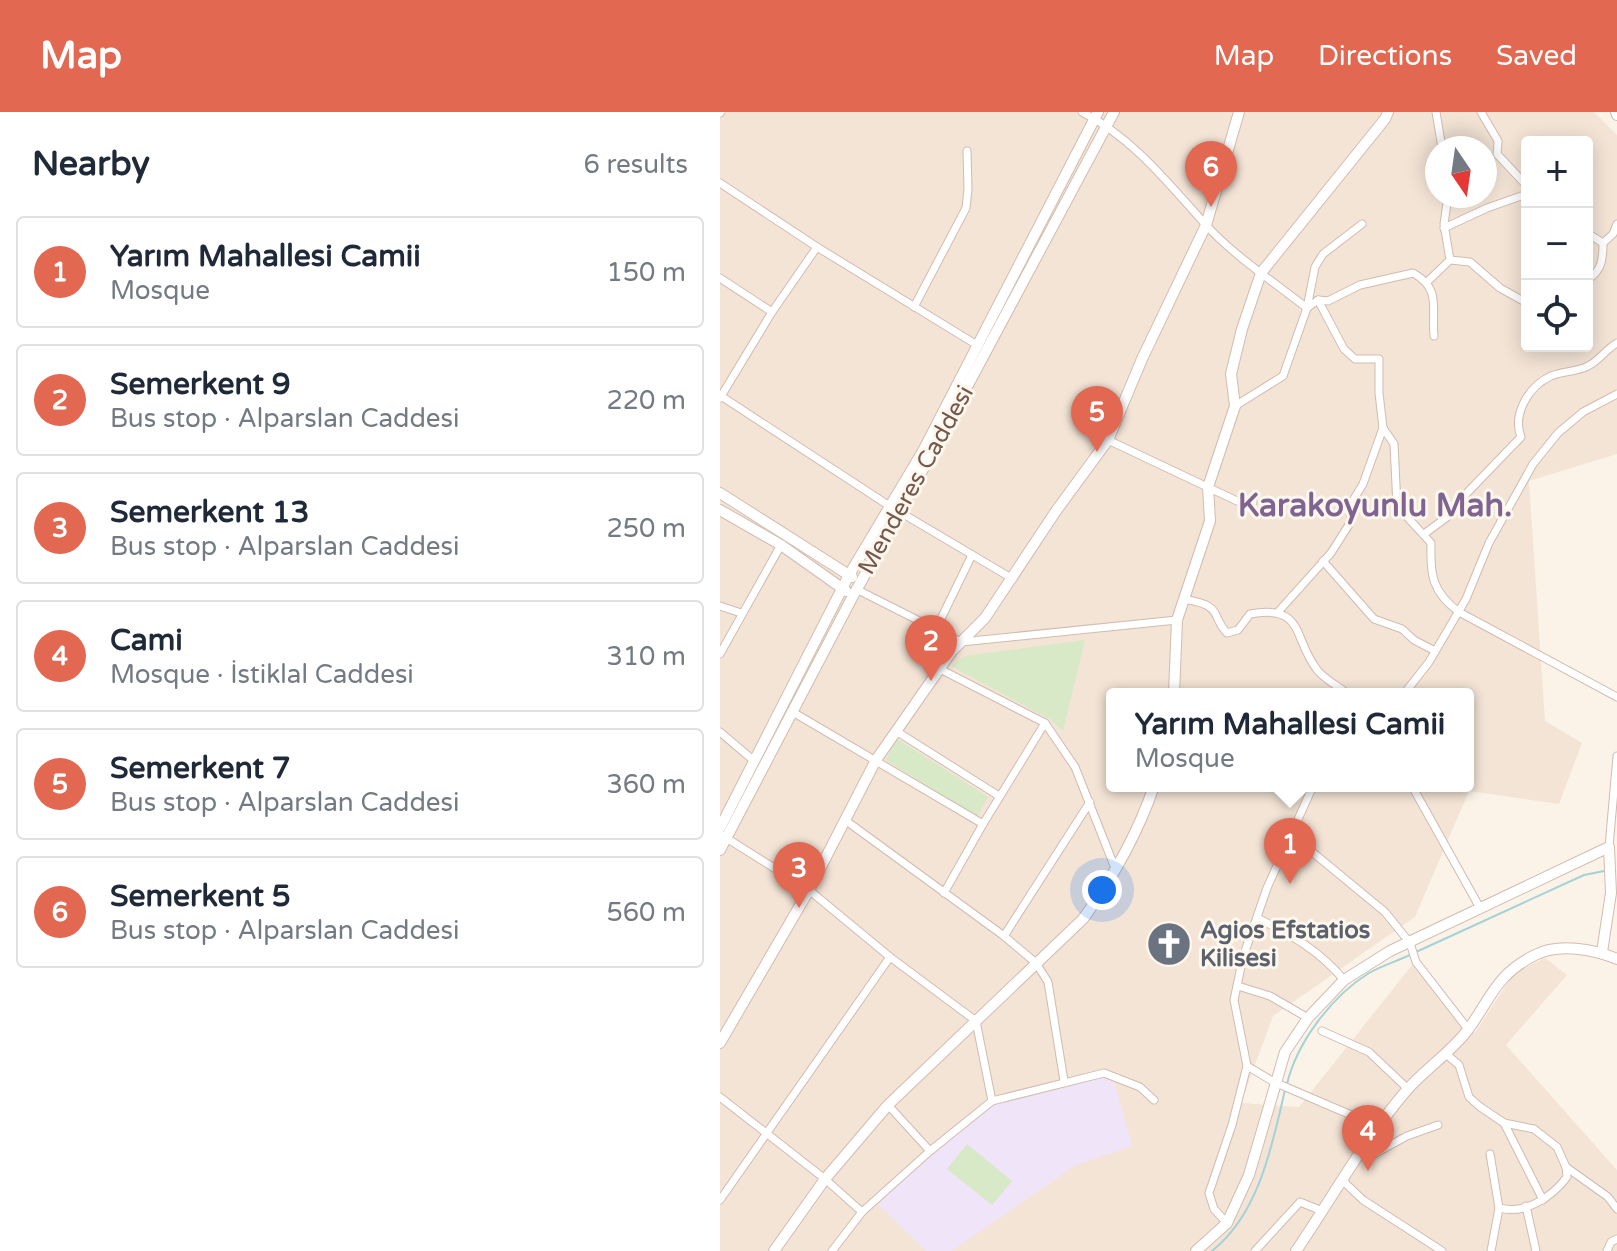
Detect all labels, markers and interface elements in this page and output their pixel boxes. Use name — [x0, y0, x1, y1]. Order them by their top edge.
text: Map — [40, 33, 122, 79]
text: Map — [1214, 39, 1274, 73]
text: Directions — [1318, 39, 1452, 73]
text: Saved — [1496, 39, 1577, 73]
north arrow — [1425, 136, 1497, 208]
map controls — [1521, 136, 1593, 352]
button: + — [1521, 136, 1593, 208]
pin: 6 — [1185, 141, 1237, 207]
text: Nearby — [32, 144, 150, 185]
text: 6 results — [583, 149, 688, 180]
button: − — [1521, 208, 1593, 280]
text: Yarım Mahallesi Camii — [110, 238, 421, 275]
text: 1 — [52, 257, 68, 288]
text: 150 m — [606, 257, 686, 288]
text: Mosque — [110, 275, 210, 306]
button: locate — [1521, 280, 1593, 352]
text: Semerkent 9 — [110, 366, 291, 403]
street label: Menderes Caddesi — [852, 380, 980, 580]
text: 2 — [52, 385, 68, 416]
text: 220 m — [606, 385, 686, 416]
pin: 5 — [1071, 386, 1123, 452]
text: Bus stop · Alparslan Caddesi — [110, 403, 460, 434]
district label: Karakoyunlu Mah. — [1238, 487, 1512, 525]
text: Semerkent 13 — [110, 494, 309, 531]
text: 3 — [52, 513, 68, 544]
text: 250 m — [606, 513, 686, 544]
text: Bus stop · Alparslan Caddesi — [110, 531, 460, 562]
pin: 2 — [905, 615, 957, 681]
text: Cami — [110, 622, 183, 659]
text: 4 — [52, 641, 68, 672]
text: 310 m — [606, 641, 686, 672]
text: Mosque · İstiklal Caddesi — [110, 659, 414, 690]
popup — [1106, 688, 1474, 792]
text: Yarım Mahallesi Camii — [1135, 706, 1445, 743]
text: Mosque — [1135, 743, 1235, 774]
text: Semerkent 7 — [110, 750, 291, 787]
text: 5 — [52, 769, 68, 800]
text: 360 m — [606, 769, 686, 800]
text: Bus stop · Alparslan Caddesi — [110, 787, 460, 818]
pin: 1 — [1264, 818, 1316, 884]
pin: 3 — [773, 842, 825, 908]
your location — [1082, 870, 1122, 910]
text: Semerkent 5 — [110, 878, 291, 915]
text: 6 — [52, 897, 68, 928]
text: 560 m — [606, 897, 686, 928]
text: Bus stop · Alparslan Caddesi — [110, 915, 460, 946]
place label: Agios Efstatios Kilisesi — [1200, 916, 1370, 973]
church icon: Agios Efstatios Kilisesi — [1145, 920, 1193, 968]
pin: 4 — [1342, 1105, 1394, 1171]

